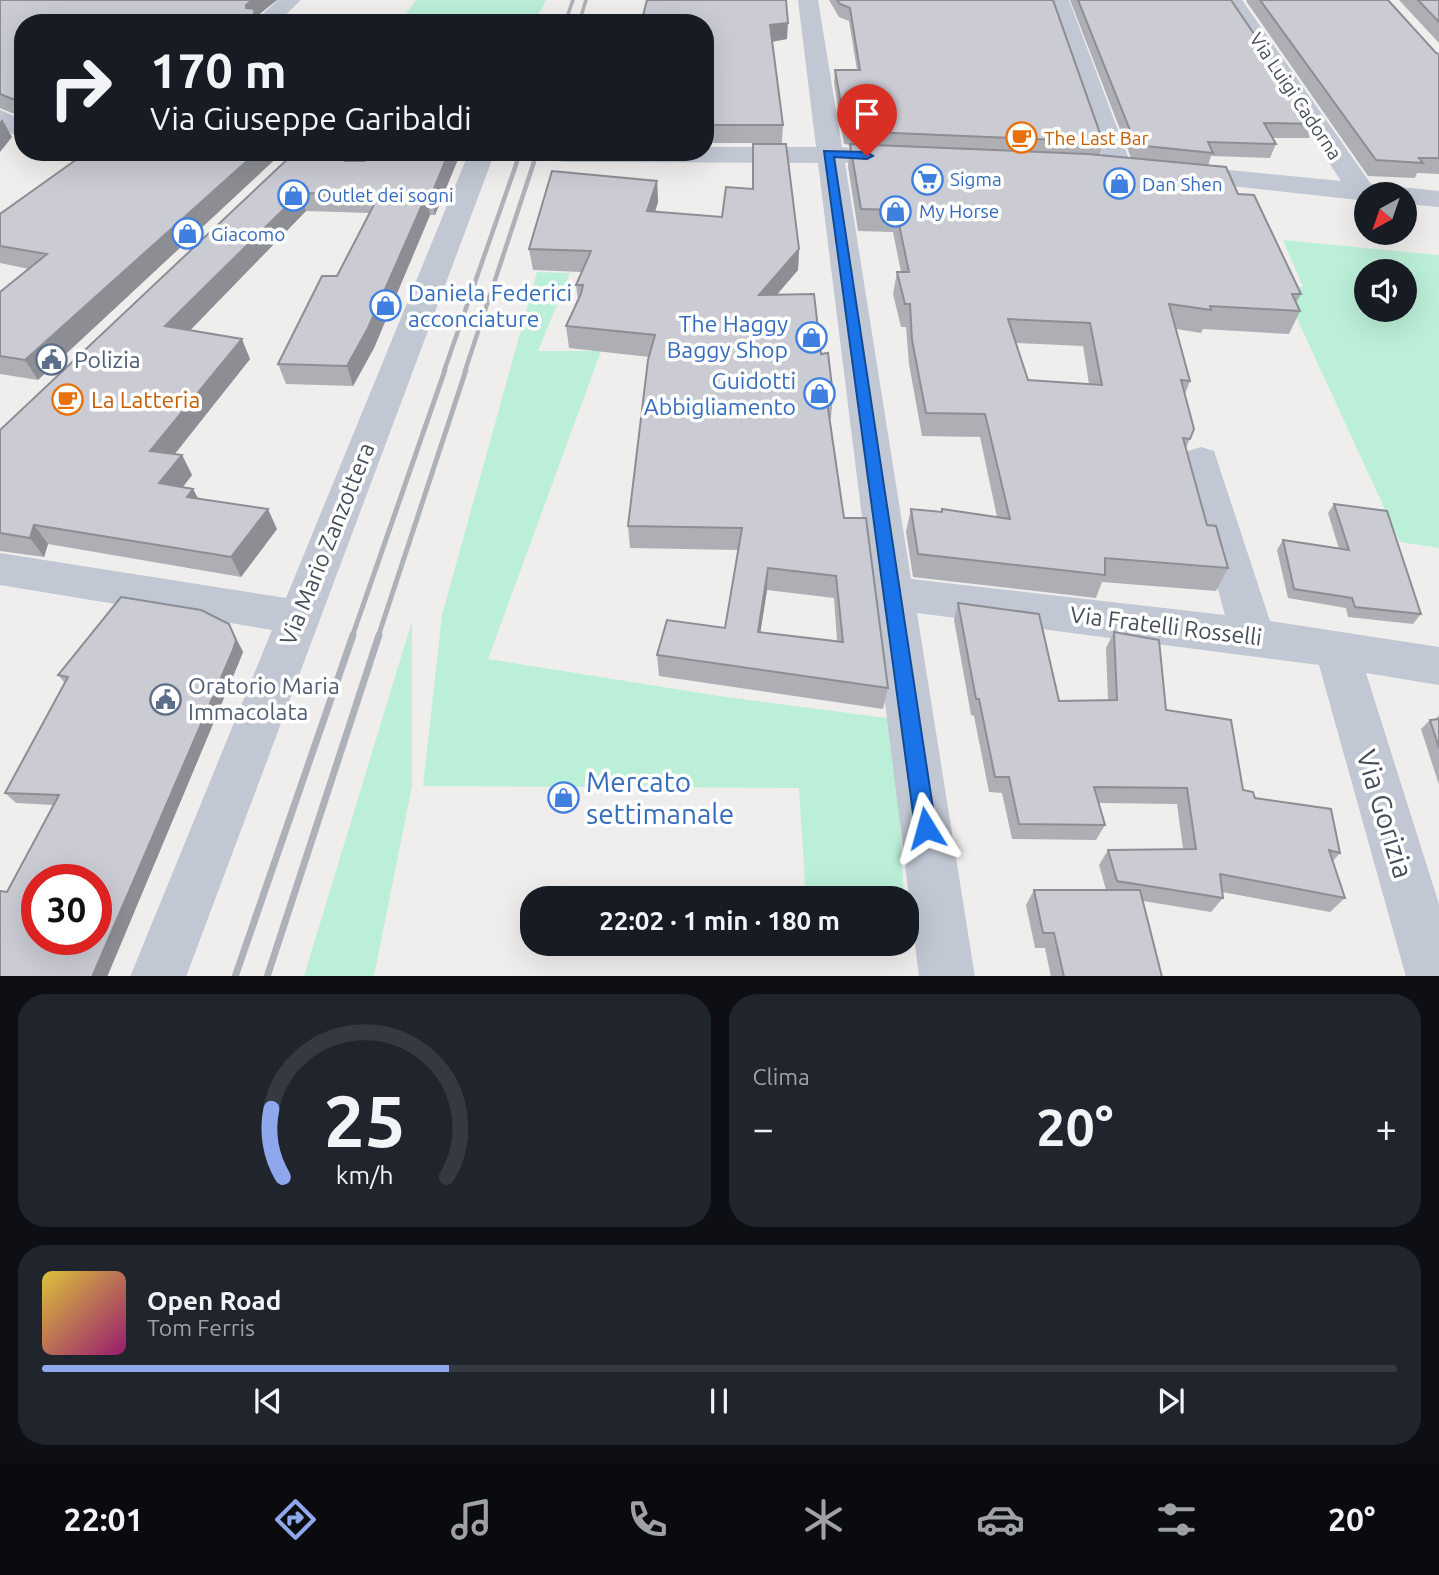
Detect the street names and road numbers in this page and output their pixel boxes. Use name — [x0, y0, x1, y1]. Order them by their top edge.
street label: Via Luigi Cadorna — [1246, 29, 1346, 163]
street label: Via Mario Zanzottera — [275, 439, 379, 649]
street label: Via Fratelli Rosselli — [1069, 601, 1263, 650]
street label: Via Gorizia — [1351, 746, 1420, 882]

